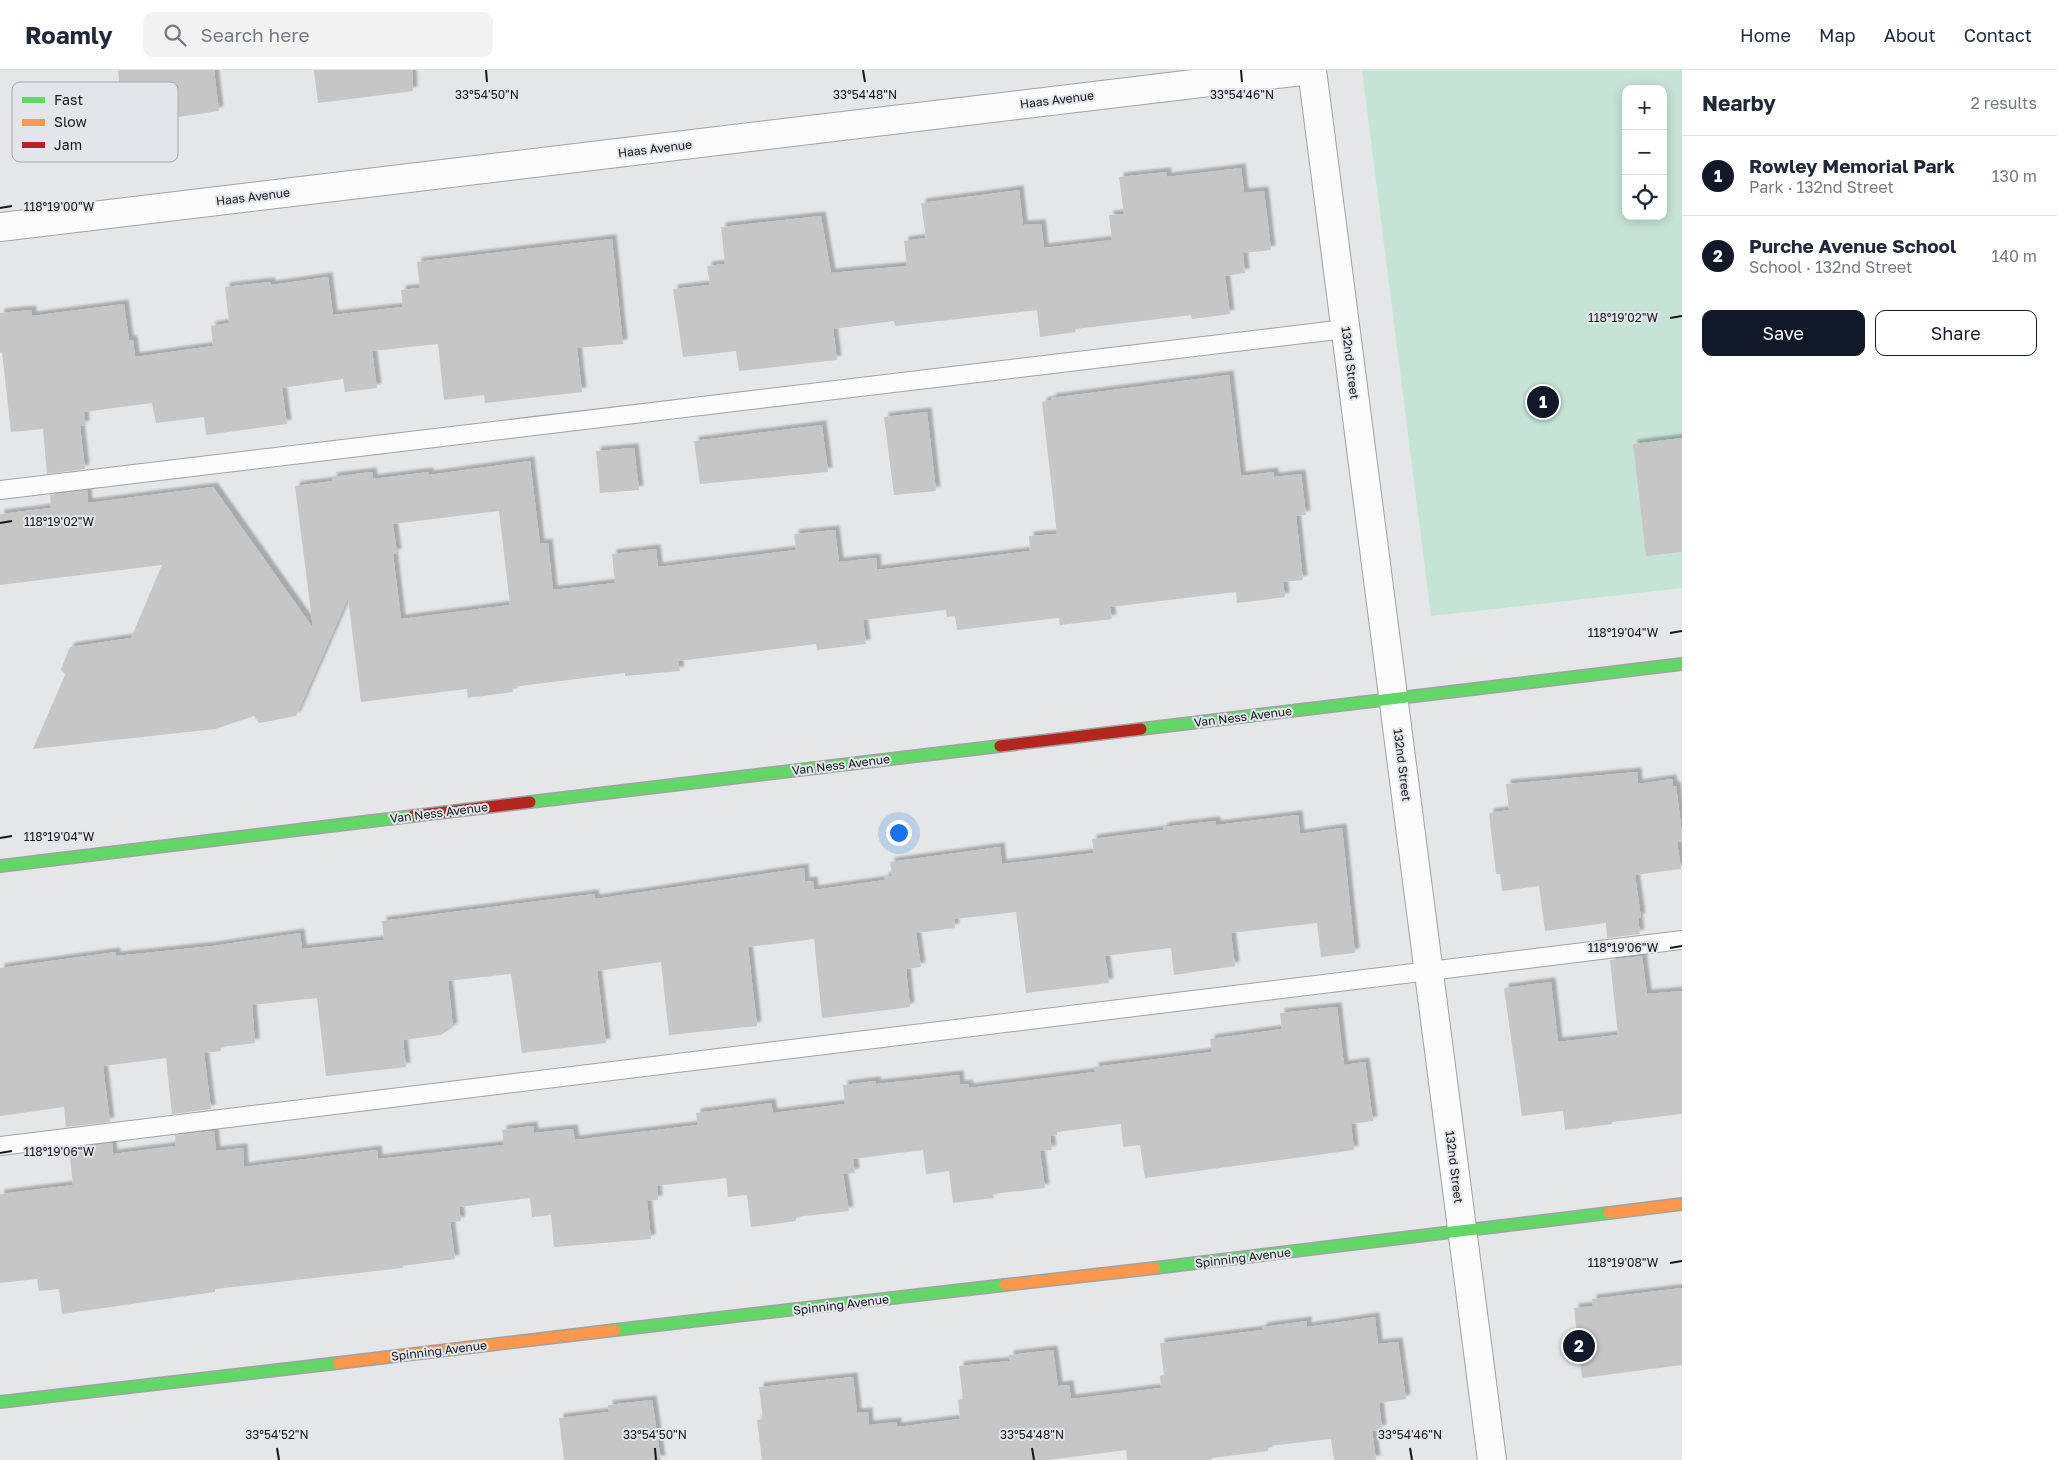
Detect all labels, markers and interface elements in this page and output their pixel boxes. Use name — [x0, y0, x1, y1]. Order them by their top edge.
search box — [143, 12, 493, 57]
text: Roamly — [25, 20, 113, 49]
icon: search — [161, 21, 189, 49]
text: Search here — [201, 23, 309, 46]
text: Home — [1740, 24, 1791, 46]
text: Map — [1819, 24, 1856, 46]
text: About — [1884, 24, 1936, 46]
text: Contact — [1964, 24, 2032, 46]
legend — [12, 82, 178, 162]
map controls — [1622, 85, 1667, 220]
button: + — [1622, 85, 1667, 130]
text: 33°54'50"N — [455, 87, 519, 102]
text: 33°54'48"N — [833, 87, 897, 102]
text: 33°54'46"N — [1210, 87, 1274, 102]
street label: Haas Avenue — [1019, 88, 1095, 111]
text: Nearby — [1702, 90, 1776, 116]
text: Fast — [54, 91, 83, 108]
text: 2 results — [1971, 93, 2037, 113]
text: Slow — [54, 113, 87, 130]
button: − — [1622, 130, 1667, 175]
text: Jam — [54, 136, 82, 153]
street label: Haas Avenue — [617, 137, 693, 160]
text: Rowley Memorial Park — [1749, 154, 1955, 177]
text: 1 — [1714, 166, 1722, 186]
text: 130 m — [1992, 166, 2037, 186]
button: locate — [1622, 175, 1667, 220]
text: Park · 132nd Street — [1749, 177, 1894, 197]
street label: Haas Avenue — [215, 185, 291, 208]
text: 118°19'00"W — [24, 199, 95, 214]
text: Purche Avenue School — [1749, 234, 1956, 257]
text: 2 — [1713, 246, 1723, 266]
text: 140 m — [1991, 246, 2037, 266]
text: School · 132nd Street — [1749, 257, 1912, 277]
text: 118°19'02"W — [1588, 310, 1659, 325]
button: Save — [1702, 310, 1865, 356]
button: Share — [1875, 310, 2037, 356]
street label: 132nd Street — [1339, 326, 1362, 400]
pin: 1 — [1527, 383, 1559, 421]
text: 118°19'02"W — [24, 514, 95, 529]
text: 118°19'04"W — [1588, 625, 1659, 640]
street label: Van Ness Avenue — [1193, 703, 1293, 730]
street label: 132nd Street — [1391, 728, 1414, 802]
street label: Van Ness Avenue — [791, 751, 891, 778]
street label: Van Ness Avenue — [389, 799, 489, 826]
your location — [886, 820, 912, 846]
text: 118°19'04"W — [24, 829, 95, 844]
text: 118°19'06"W — [1588, 940, 1659, 955]
street label: 132nd Street — [1443, 1130, 1466, 1204]
text: 118°19'06"W — [24, 1144, 95, 1159]
street label: Spinning Avenue — [1194, 1244, 1292, 1271]
text: 118°19'08"W — [1588, 1255, 1659, 1270]
street label: Spinning Avenue — [792, 1291, 890, 1318]
pin: 2 — [1563, 1327, 1595, 1365]
street label: Spinning Avenue — [390, 1337, 488, 1364]
text: 33°54'52"N — [245, 1427, 309, 1442]
text: 33°54'50"N — [623, 1427, 687, 1442]
text: 33°54'48"N — [1000, 1427, 1064, 1442]
text: 33°54'46"N — [1378, 1427, 1442, 1442]

